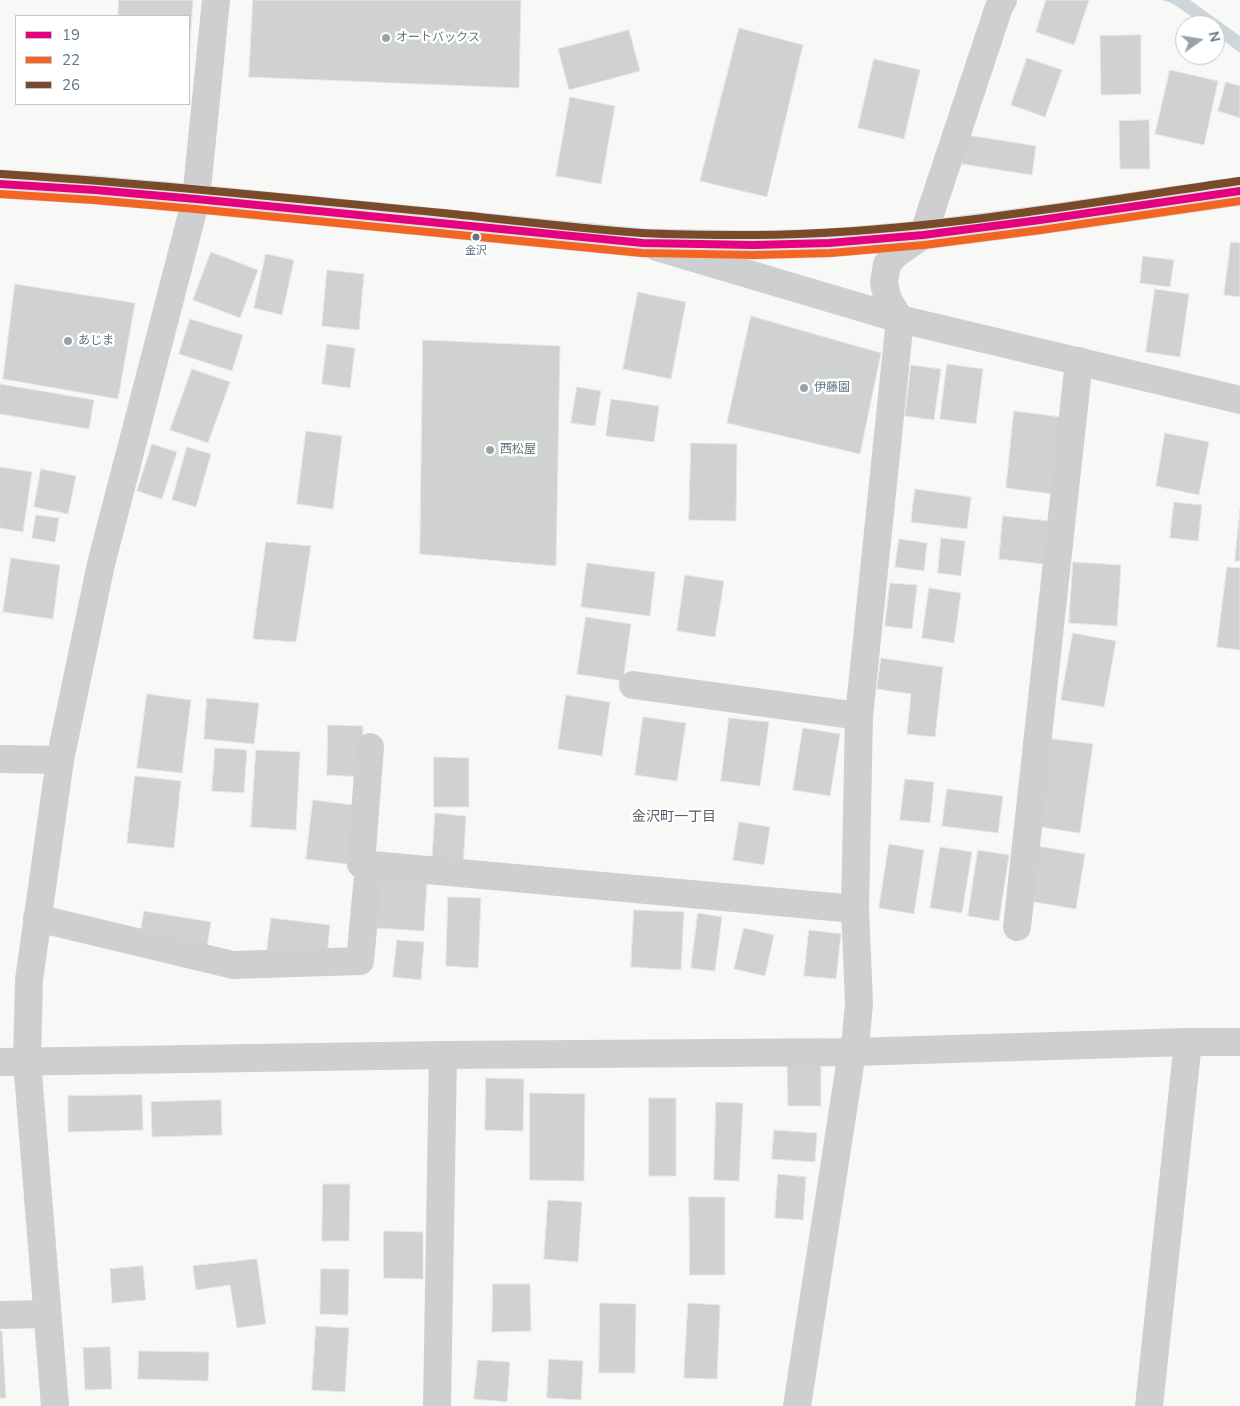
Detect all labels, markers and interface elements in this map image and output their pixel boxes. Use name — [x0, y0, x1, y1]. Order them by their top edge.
legend — [15, 15, 190, 105]
north arrow — [1175, 15, 1225, 65]
text: 19 — [62, 25, 80, 45]
text: N — [1204, 29, 1225, 44]
place label: オートバックス — [396, 31, 480, 45]
marker: オートバックス — [380, 32, 392, 44]
text: 22 — [62, 50, 80, 70]
text: 26 — [62, 75, 80, 95]
marker: 金沢 — [471, 232, 481, 242]
place label: 金沢 — [465, 244, 487, 258]
place label: あじま — [78, 334, 114, 348]
marker: あじま — [62, 335, 74, 347]
place label: 伊藤園 — [814, 381, 850, 395]
marker: 伊藤園 — [798, 382, 810, 394]
place label: 西松屋 — [500, 443, 536, 457]
marker: 西松屋 — [484, 444, 496, 456]
district label: 金沢町一丁目 — [632, 810, 716, 826]

